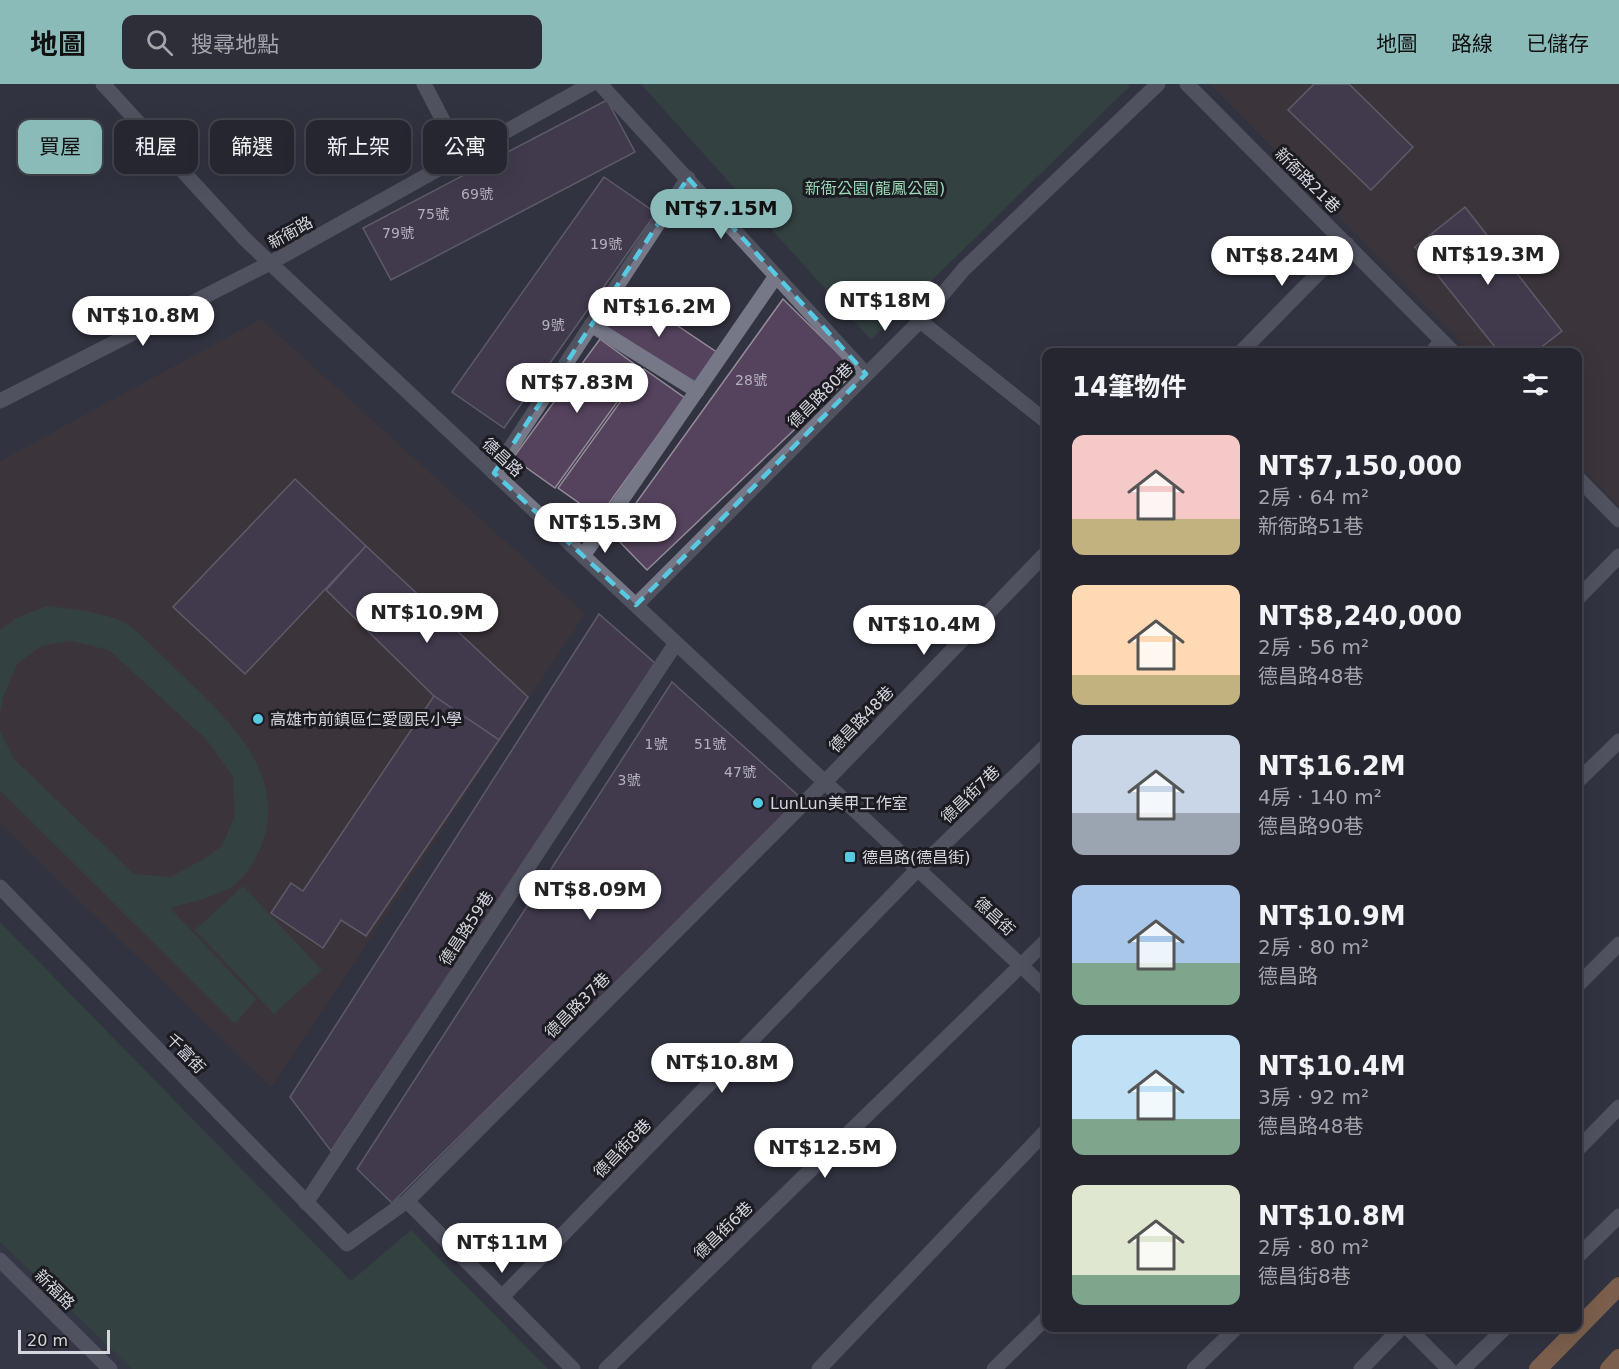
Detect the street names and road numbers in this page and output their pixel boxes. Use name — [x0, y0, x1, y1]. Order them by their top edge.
street label: 新衙路21巷 — [1271, 144, 1344, 217]
street label: 新衙路 — [265, 212, 316, 252]
street label: 德昌路80巷 — [784, 359, 857, 432]
street label: 德昌路 — [479, 434, 527, 481]
street label: 德昌路48巷 — [825, 682, 897, 756]
street label: 德昌街7巷 — [937, 762, 1004, 827]
street label: 德昌路59巷 — [435, 888, 497, 969]
street label: 德昌街 — [971, 893, 1019, 940]
street label: 德昌路37巷 — [541, 969, 614, 1042]
street label: 千富街 — [162, 1029, 209, 1077]
street label: 德昌街8巷 — [590, 1115, 655, 1182]
street label: 德昌街6巷 — [690, 1198, 757, 1263]
street label: 新福路 — [31, 1266, 78, 1313]

